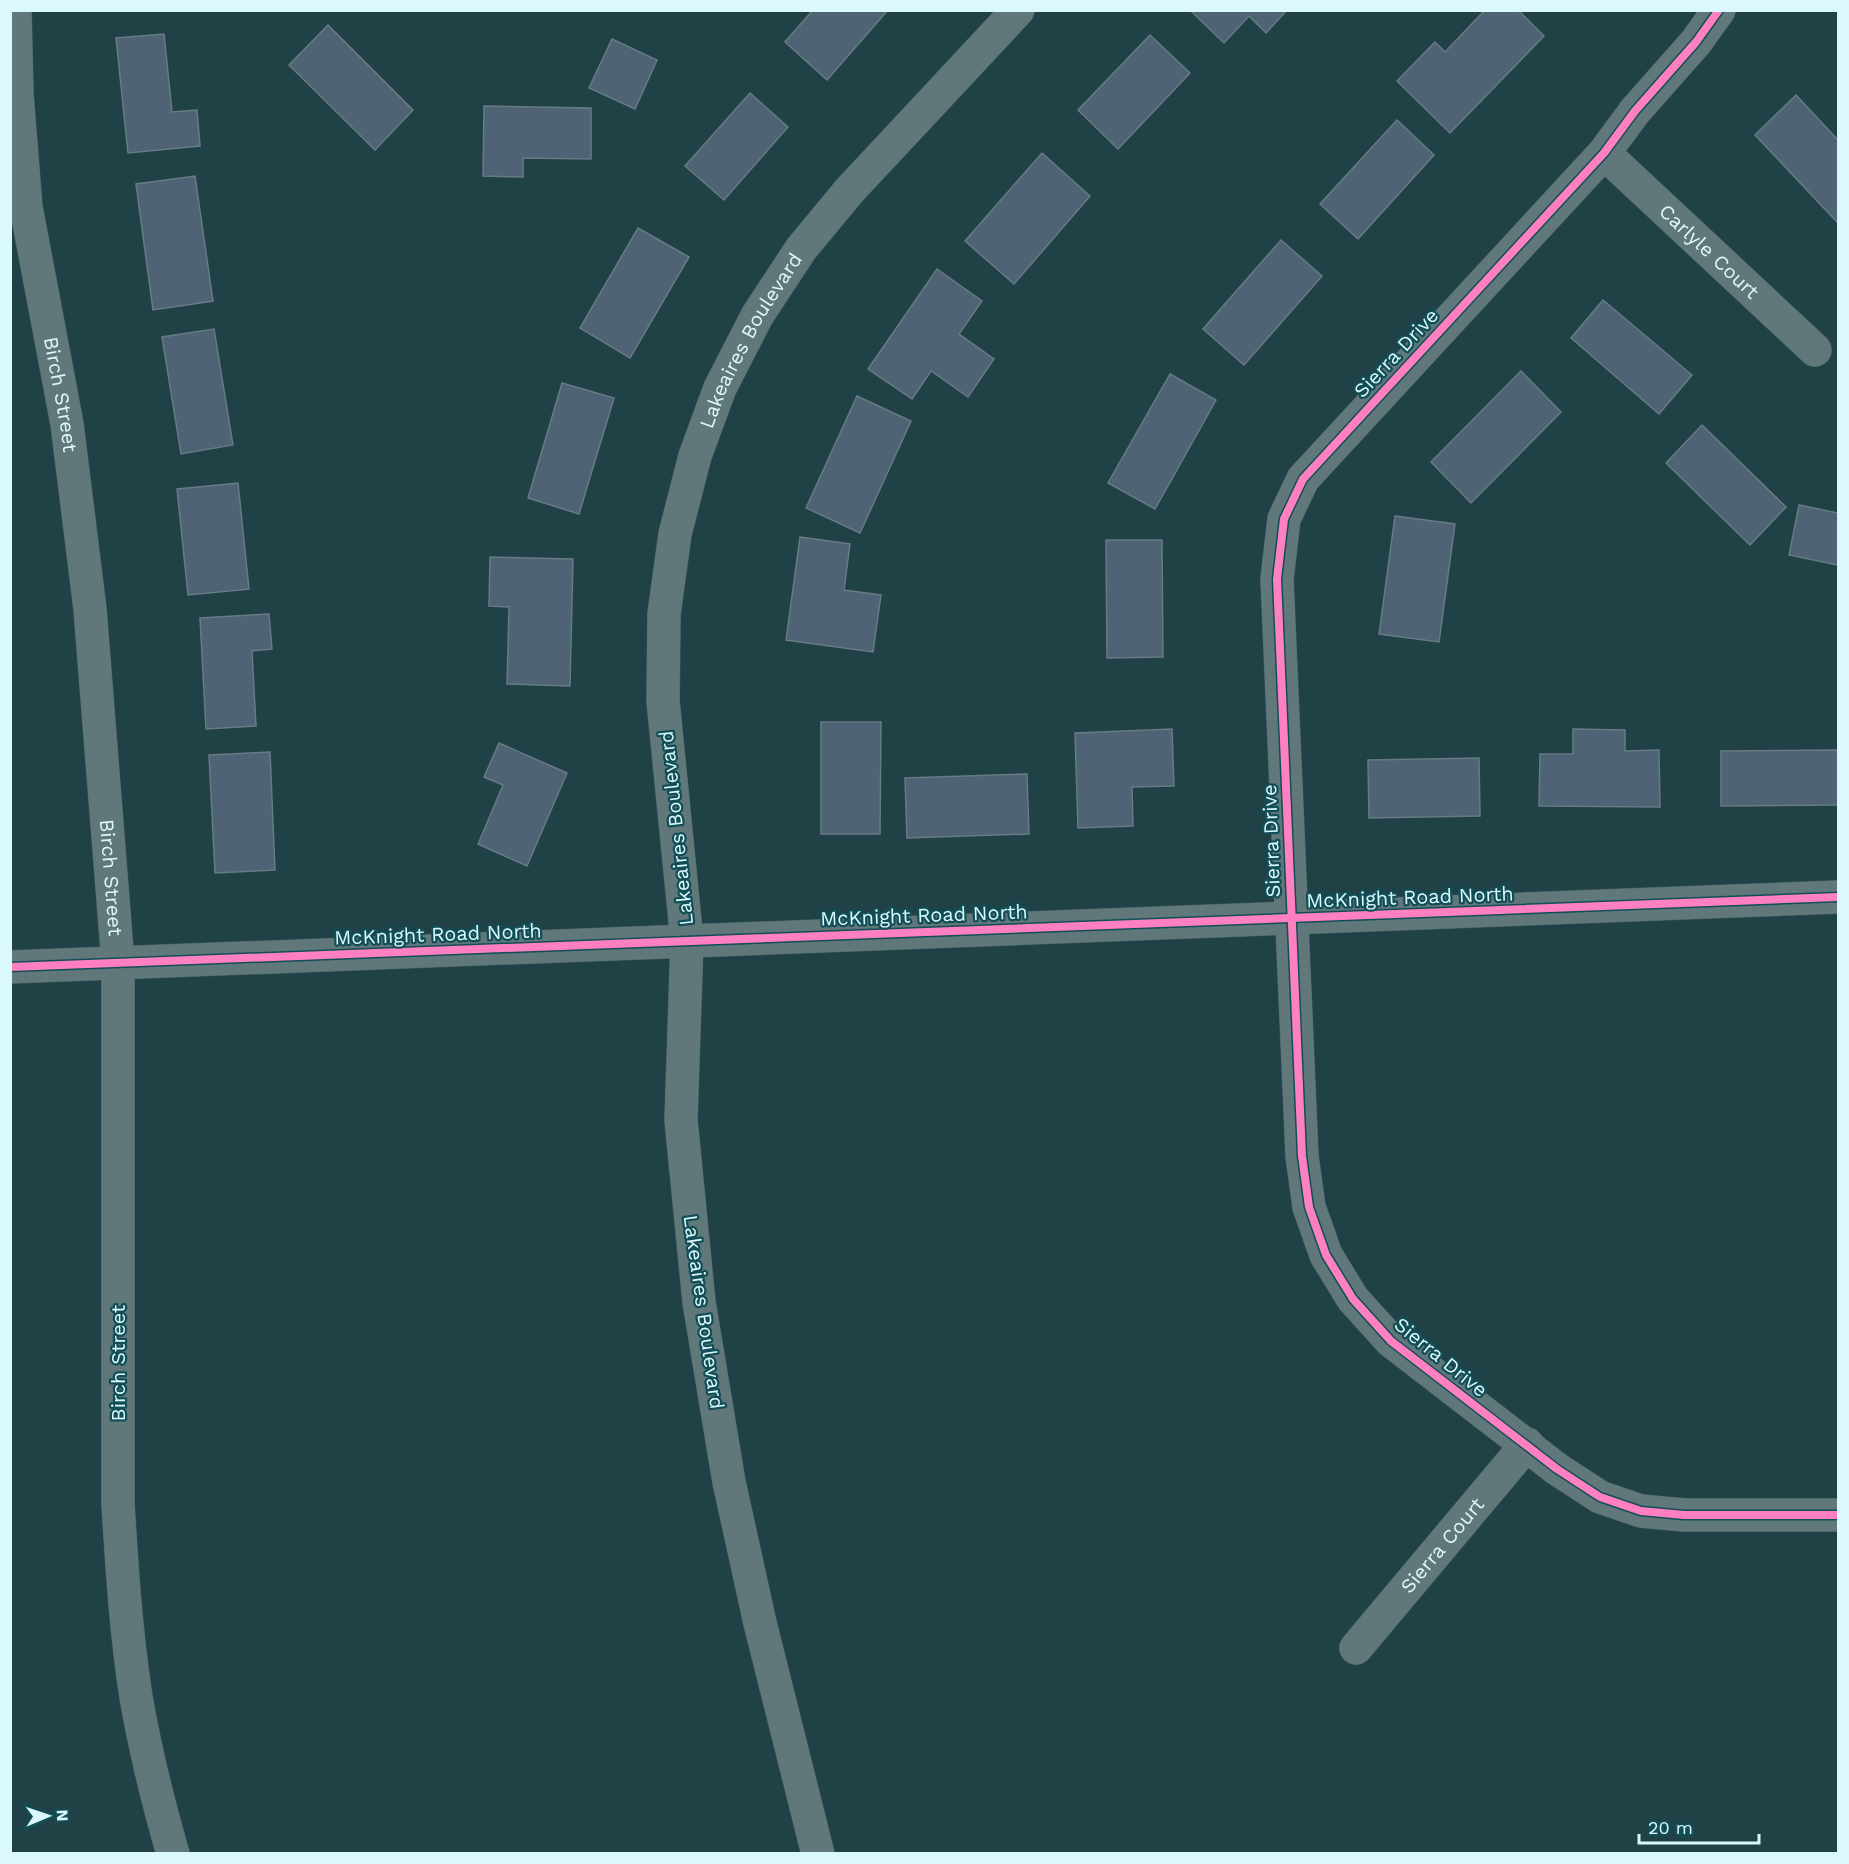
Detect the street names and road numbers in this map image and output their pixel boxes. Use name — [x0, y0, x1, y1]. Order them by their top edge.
street label: Carlyle Court — [1654, 199, 1765, 304]
street label: Lakeaires Boulevard — [694, 248, 807, 431]
street label: Sierra Drive — [1349, 303, 1443, 403]
street label: Birch Street — [39, 335, 82, 454]
street label: Lakeaires Boulevard — [654, 729, 698, 927]
street label: Sierra Drive — [1257, 784, 1285, 898]
street label: Birch Street — [95, 818, 128, 937]
street label: McKnight Road North — [1306, 881, 1514, 913]
street label: McKnight Road North — [820, 899, 1028, 931]
street label: McKnight Road North — [334, 918, 542, 950]
street label: Lakeaires Boulevard — [678, 1213, 730, 1411]
street label: Birch Street — [106, 1304, 130, 1421]
street label: Sierra Drive — [1390, 1312, 1492, 1402]
street label: Sierra Court — [1395, 1492, 1489, 1598]

